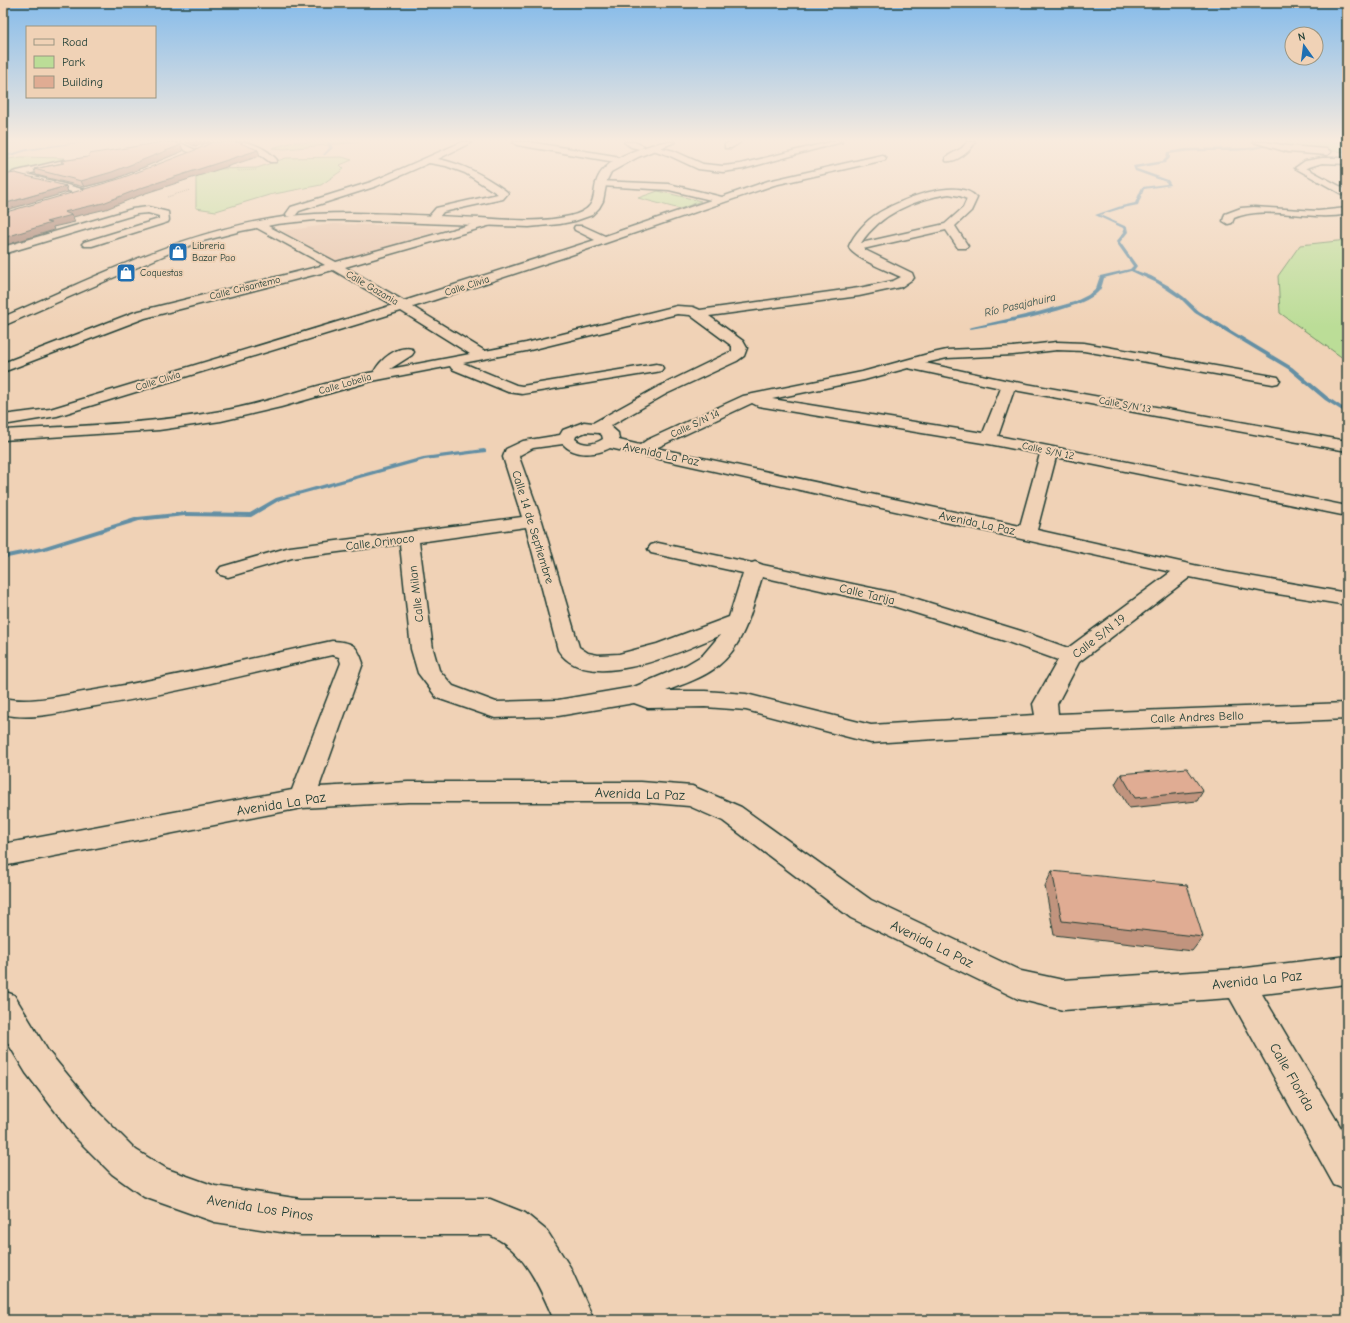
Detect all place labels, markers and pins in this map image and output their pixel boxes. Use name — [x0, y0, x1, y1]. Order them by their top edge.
place label: Libreria Bazar Pao — [192, 240, 236, 264]
shop icon: Libreria Bazar Pao — [167, 241, 189, 263]
shop icon: Coquestas — [115, 262, 137, 284]
place label: Coquestas — [140, 267, 183, 279]

